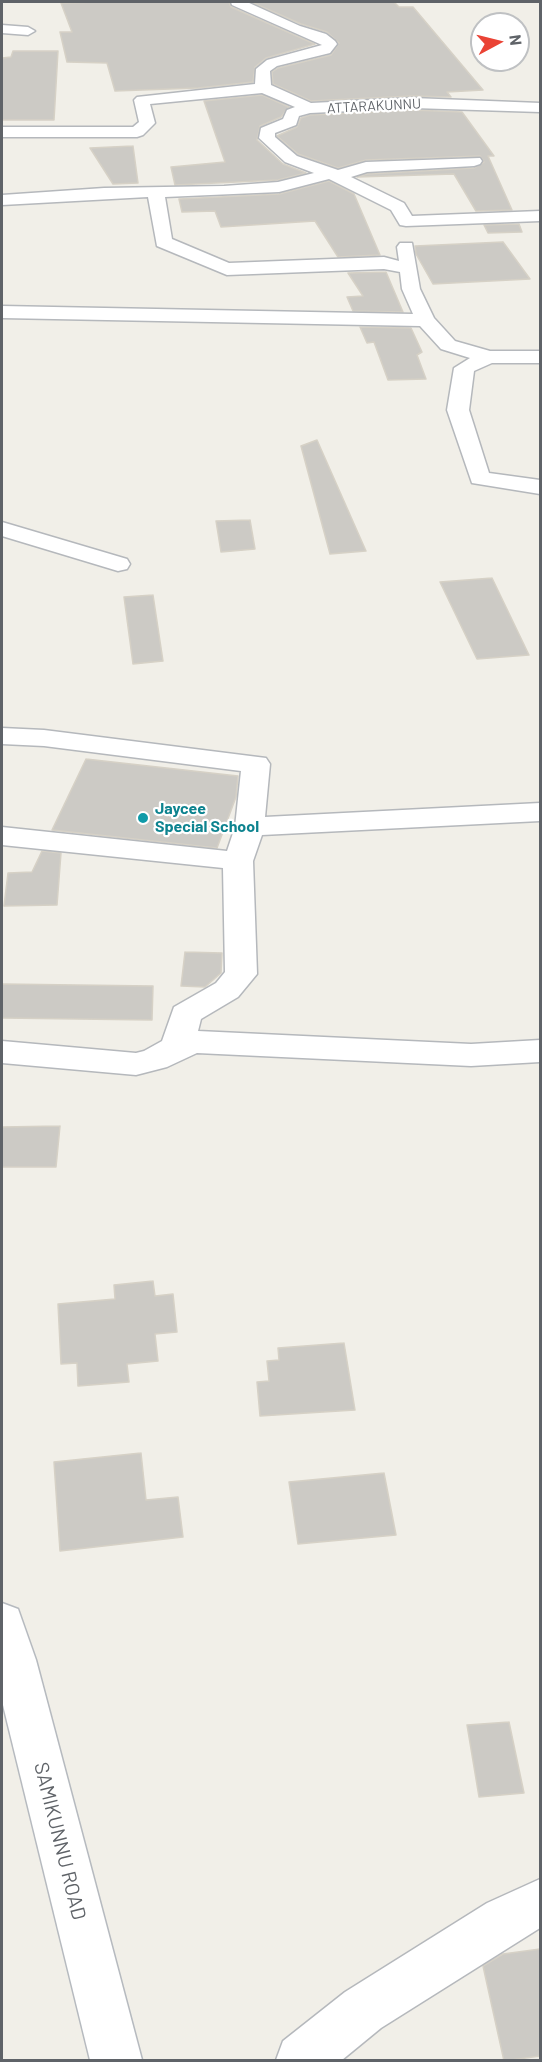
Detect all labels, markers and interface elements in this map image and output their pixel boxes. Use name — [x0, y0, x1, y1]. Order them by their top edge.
north arrow — [470, 12, 530, 72]
text: N — [506, 34, 526, 46]
street label: ATTARAKUNNU — [327, 95, 421, 117]
place label: Jaycee Special School — [155, 799, 259, 837]
marker: Jaycee Special School — [136, 811, 150, 825]
street label: SAMIKUNNU ROAD — [29, 1760, 91, 1922]

